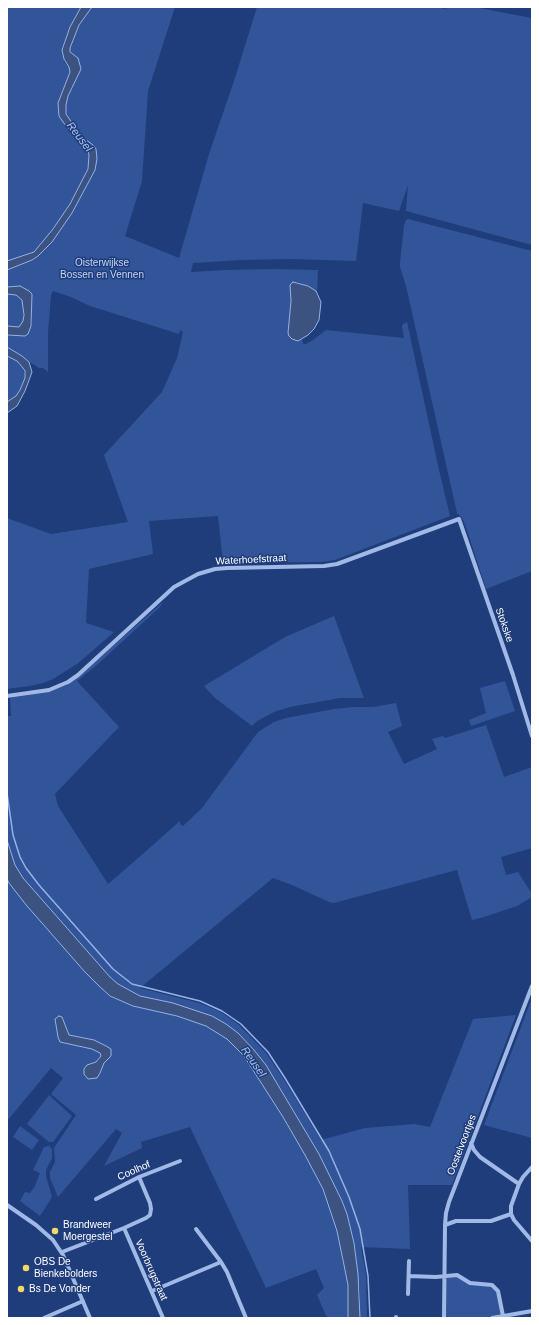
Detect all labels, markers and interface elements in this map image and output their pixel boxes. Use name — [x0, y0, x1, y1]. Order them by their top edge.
water label: Reusel — [63, 119, 95, 155]
park label: Oisterwijkse Bossen en Vennen — [60, 257, 144, 280]
street label: Waterhoefstraat — [215, 552, 287, 568]
street label: Stokske — [493, 606, 515, 644]
water label: Reusel — [238, 1044, 268, 1080]
street label: Oostelvoortjes — [445, 1113, 479, 1177]
street label: Coolhof — [116, 1159, 152, 1183]
place label: Brandweer Moergestel — [63, 1219, 112, 1242]
marker: Brandweer Moergestel — [50, 1226, 60, 1236]
street label: Voorbrugstraat — [132, 1238, 170, 1302]
place label: OBS De Bienkebolders — [34, 1256, 97, 1280]
marker: OBS De Bienkebolders — [21, 1263, 31, 1273]
place label: Bs De Vonder — [29, 1283, 91, 1295]
marker: Bs De Vonder — [16, 1284, 26, 1294]

